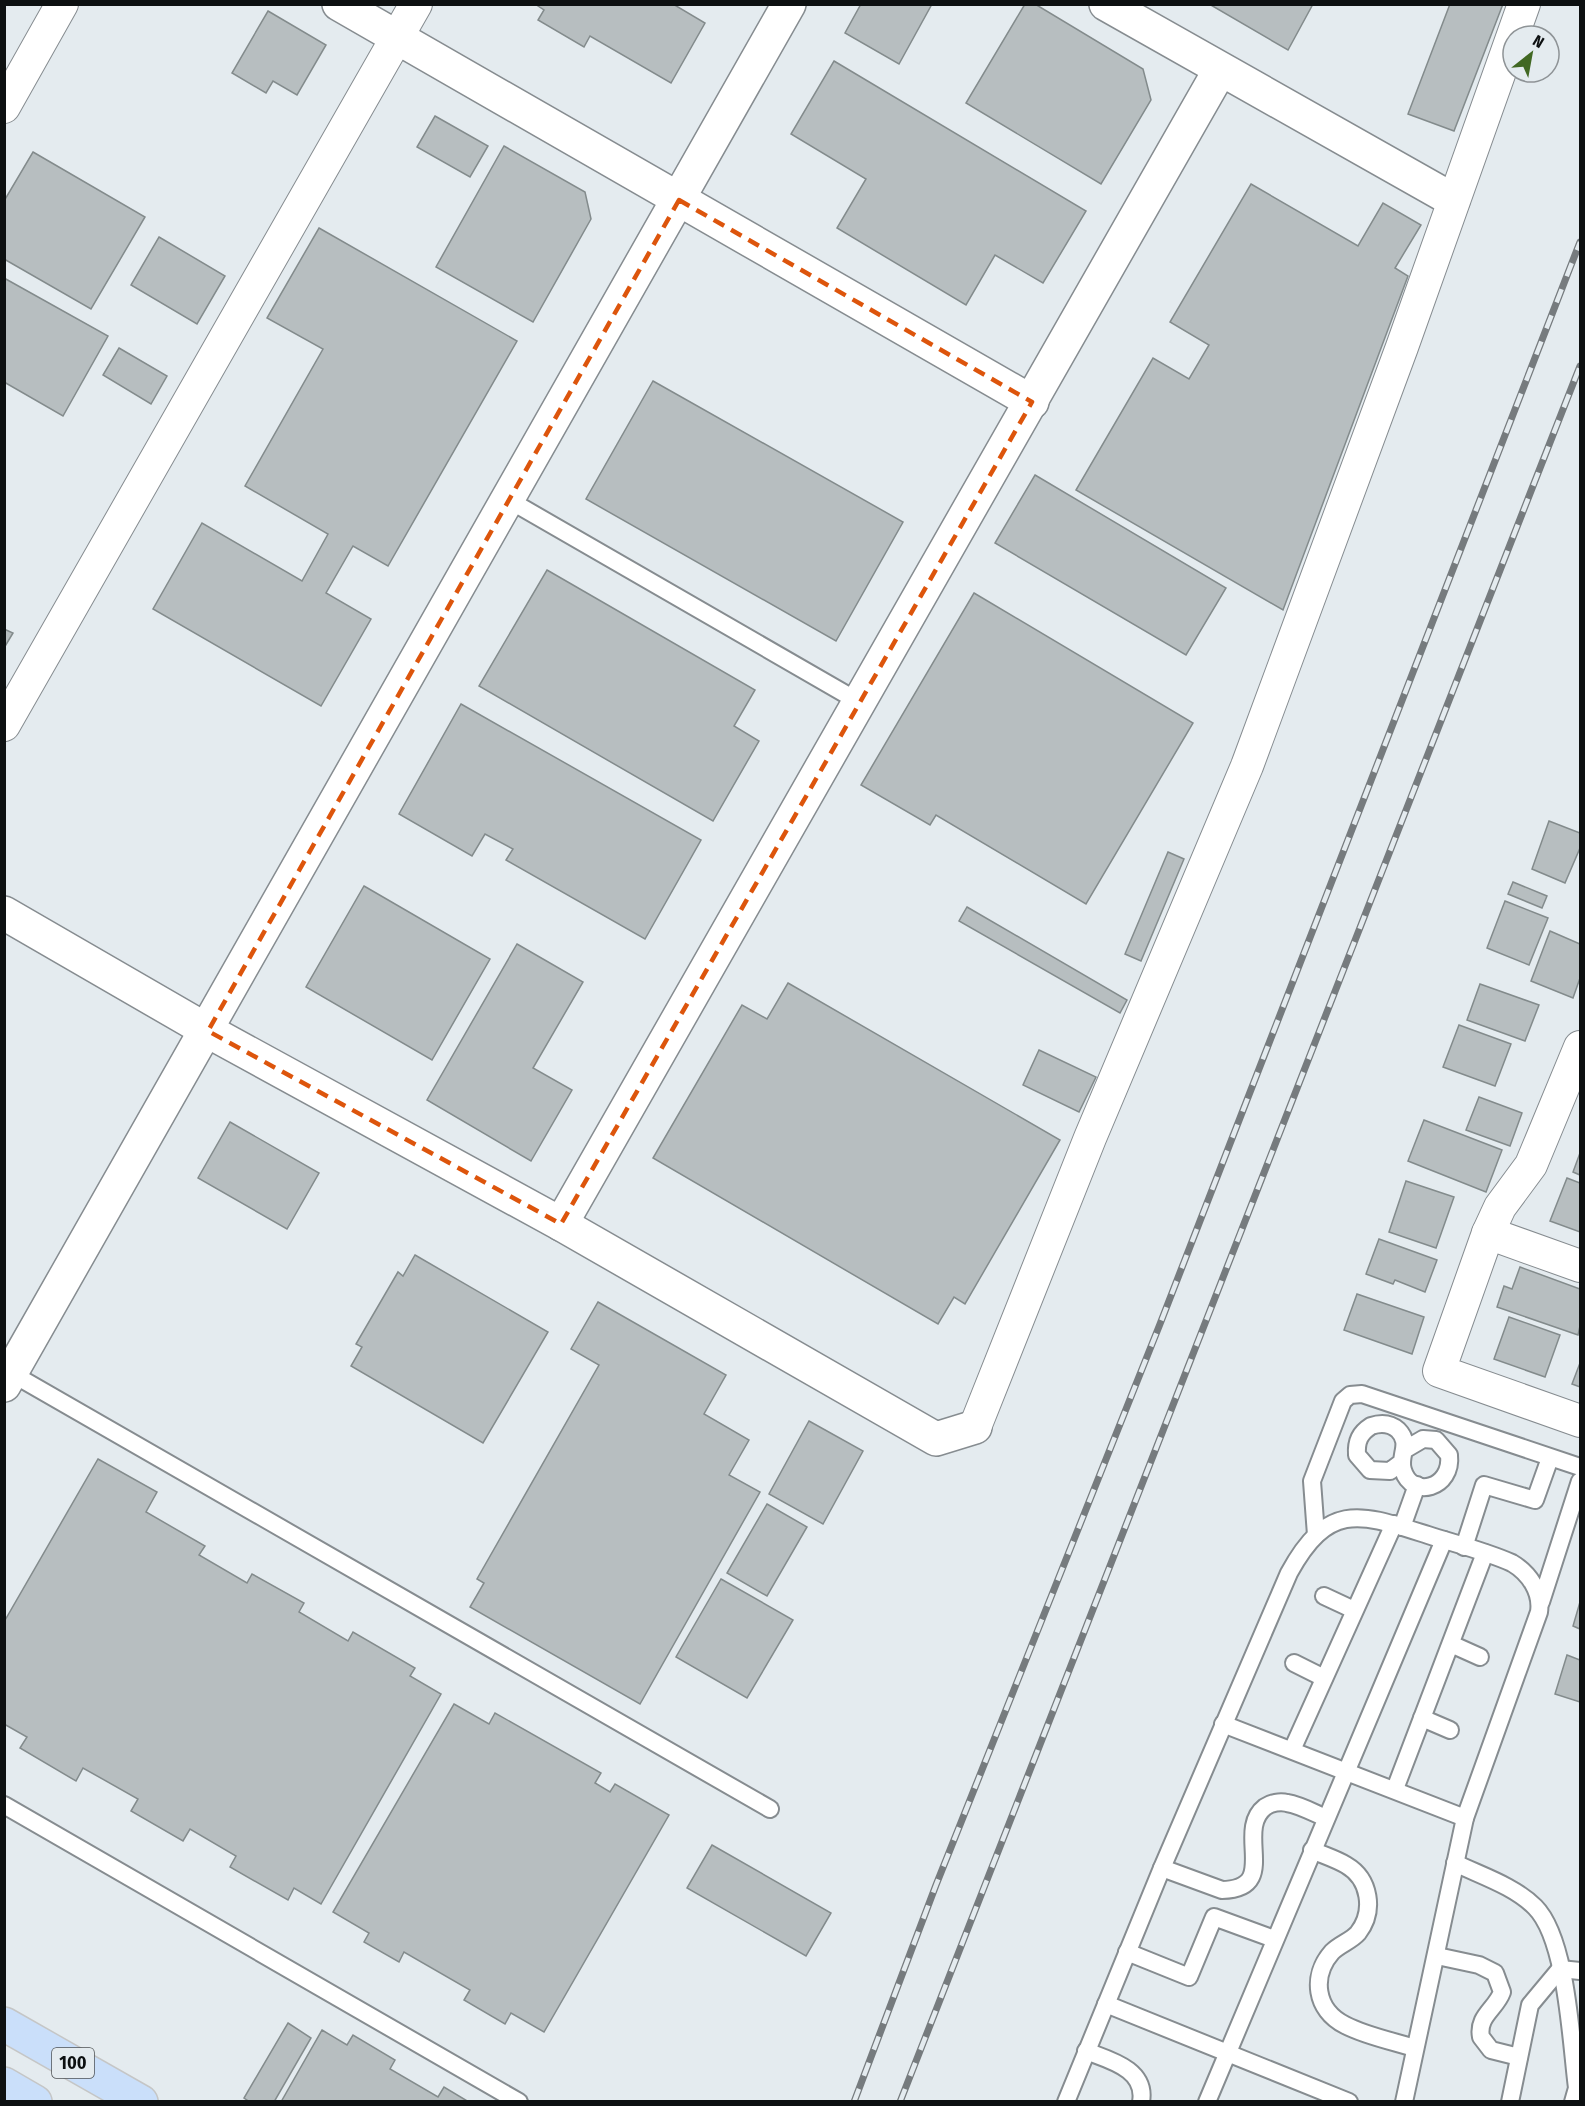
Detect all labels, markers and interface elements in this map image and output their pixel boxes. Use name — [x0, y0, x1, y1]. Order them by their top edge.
north arrow — [1501, 24, 1561, 84]
text: N — [1529, 31, 1547, 52]
road number: 100 — [52, 2048, 94, 2078]

